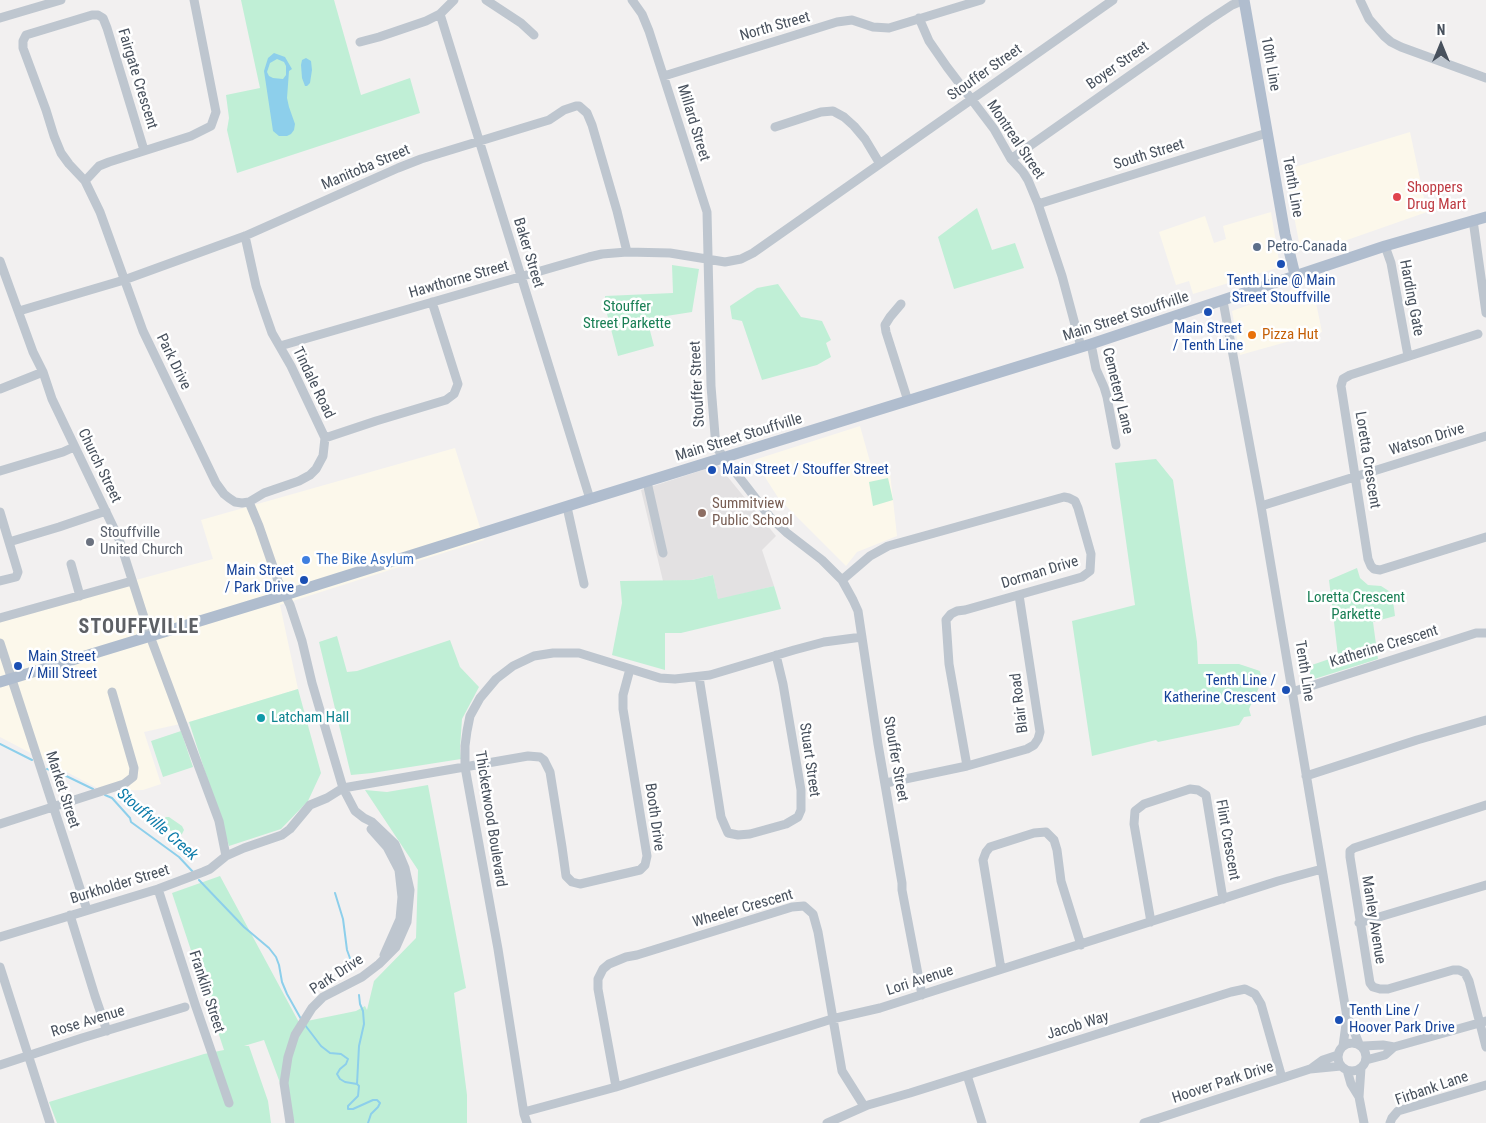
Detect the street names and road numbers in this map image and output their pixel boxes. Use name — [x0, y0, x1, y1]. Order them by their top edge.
street label: North Street — [738, 8, 812, 46]
street label: Fairgate Crescent — [113, 27, 161, 131]
street label: 10th Line — [1256, 35, 1284, 93]
street label: Boyer Street — [1083, 38, 1153, 94]
street label: Stouffer Street — [944, 41, 1026, 105]
street label: Millard Street — [673, 82, 713, 164]
street label: Montreal Street — [982, 97, 1048, 183]
street label: South Street — [1112, 136, 1186, 174]
street label: Manitoba Street — [319, 141, 413, 195]
street label: Tenth Line — [1278, 155, 1306, 219]
street label: Baker Street — [509, 216, 547, 290]
street label: Hawthorne Street — [407, 257, 511, 303]
street label: Harding Gate — [1395, 258, 1427, 338]
street label: Main Street Stouffville — [1061, 288, 1191, 346]
street label: Park Drive — [152, 331, 194, 393]
street label: Stouffer Street — [687, 340, 709, 428]
street label: Tindale Road — [288, 344, 338, 422]
street label: Cemetery Lane — [1098, 346, 1136, 436]
street label: Main Street Stouffville — [674, 410, 804, 466]
street label: Loretta Crescent — [1350, 410, 1384, 510]
street label: Watson Drive — [1387, 420, 1467, 460]
street label: Church Street — [73, 426, 125, 506]
street label: Dorman Drive — [999, 553, 1081, 593]
street label: Katherine Crescent — [1328, 622, 1440, 672]
street label: Tenth Line — [1290, 639, 1318, 703]
street label: Blair Road — [1007, 672, 1033, 734]
street label: Stouffer Street — [879, 715, 911, 803]
street label: Stuart Street — [795, 722, 823, 798]
street label: Market Street — [41, 749, 83, 831]
street label: Thicketwood Boulevard — [470, 749, 510, 889]
street label: Booth Drive — [640, 782, 668, 852]
street label: Flint Crescent — [1211, 798, 1243, 882]
street label: Burkholder Street — [68, 861, 172, 909]
street label: Manley Avenue — [1357, 875, 1389, 965]
street label: Wheeler Crescent — [691, 886, 795, 932]
street label: Franklin Street — [184, 949, 228, 1035]
street label: Park Drive — [307, 951, 367, 999]
street label: Lori Avenue — [884, 962, 956, 1000]
street label: Rose Avenue — [49, 1002, 127, 1042]
street label: Jacob Way — [1045, 1008, 1111, 1044]
street label: Hoover Park Drive — [1170, 1058, 1276, 1108]
street label: Firbank Lane — [1393, 1068, 1471, 1110]

